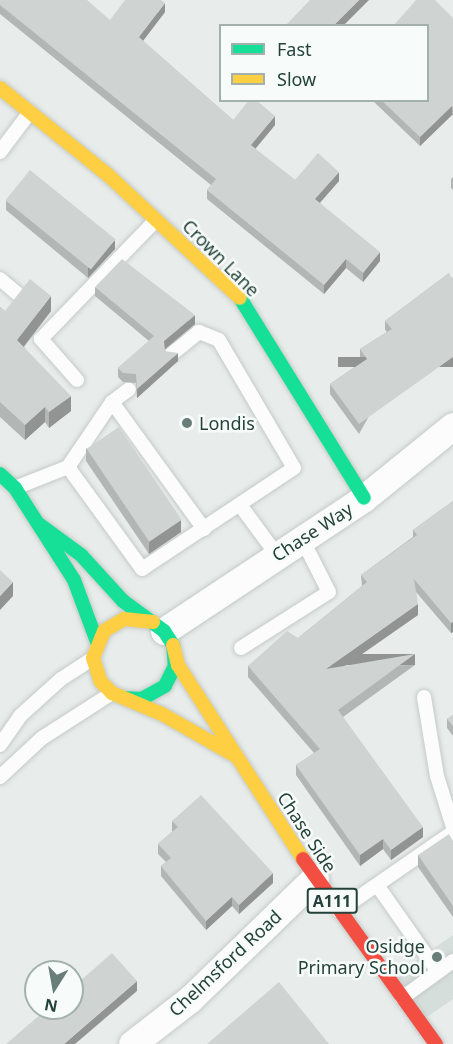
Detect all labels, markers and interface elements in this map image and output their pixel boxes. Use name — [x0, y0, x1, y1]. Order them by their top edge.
legend — [219, 24, 429, 102]
text: Fast — [277, 37, 312, 61]
text: Slow — [277, 67, 316, 91]
street label: Crown Lane — [178, 215, 264, 301]
place label: Londis — [199, 412, 255, 434]
marker: Londis — [180, 416, 194, 430]
street label: Chase Way — [268, 498, 356, 566]
street label: Chase Side — [273, 788, 341, 876]
road number: A111 — [306, 888, 358, 914]
street label: Chelmsford Road — [164, 905, 286, 1021]
place label: Osidge Primary School — [298, 936, 425, 978]
marker: Osidge Primary School — [430, 950, 444, 964]
north arrow — [24, 960, 84, 1020]
text: N — [42, 994, 59, 1018]

